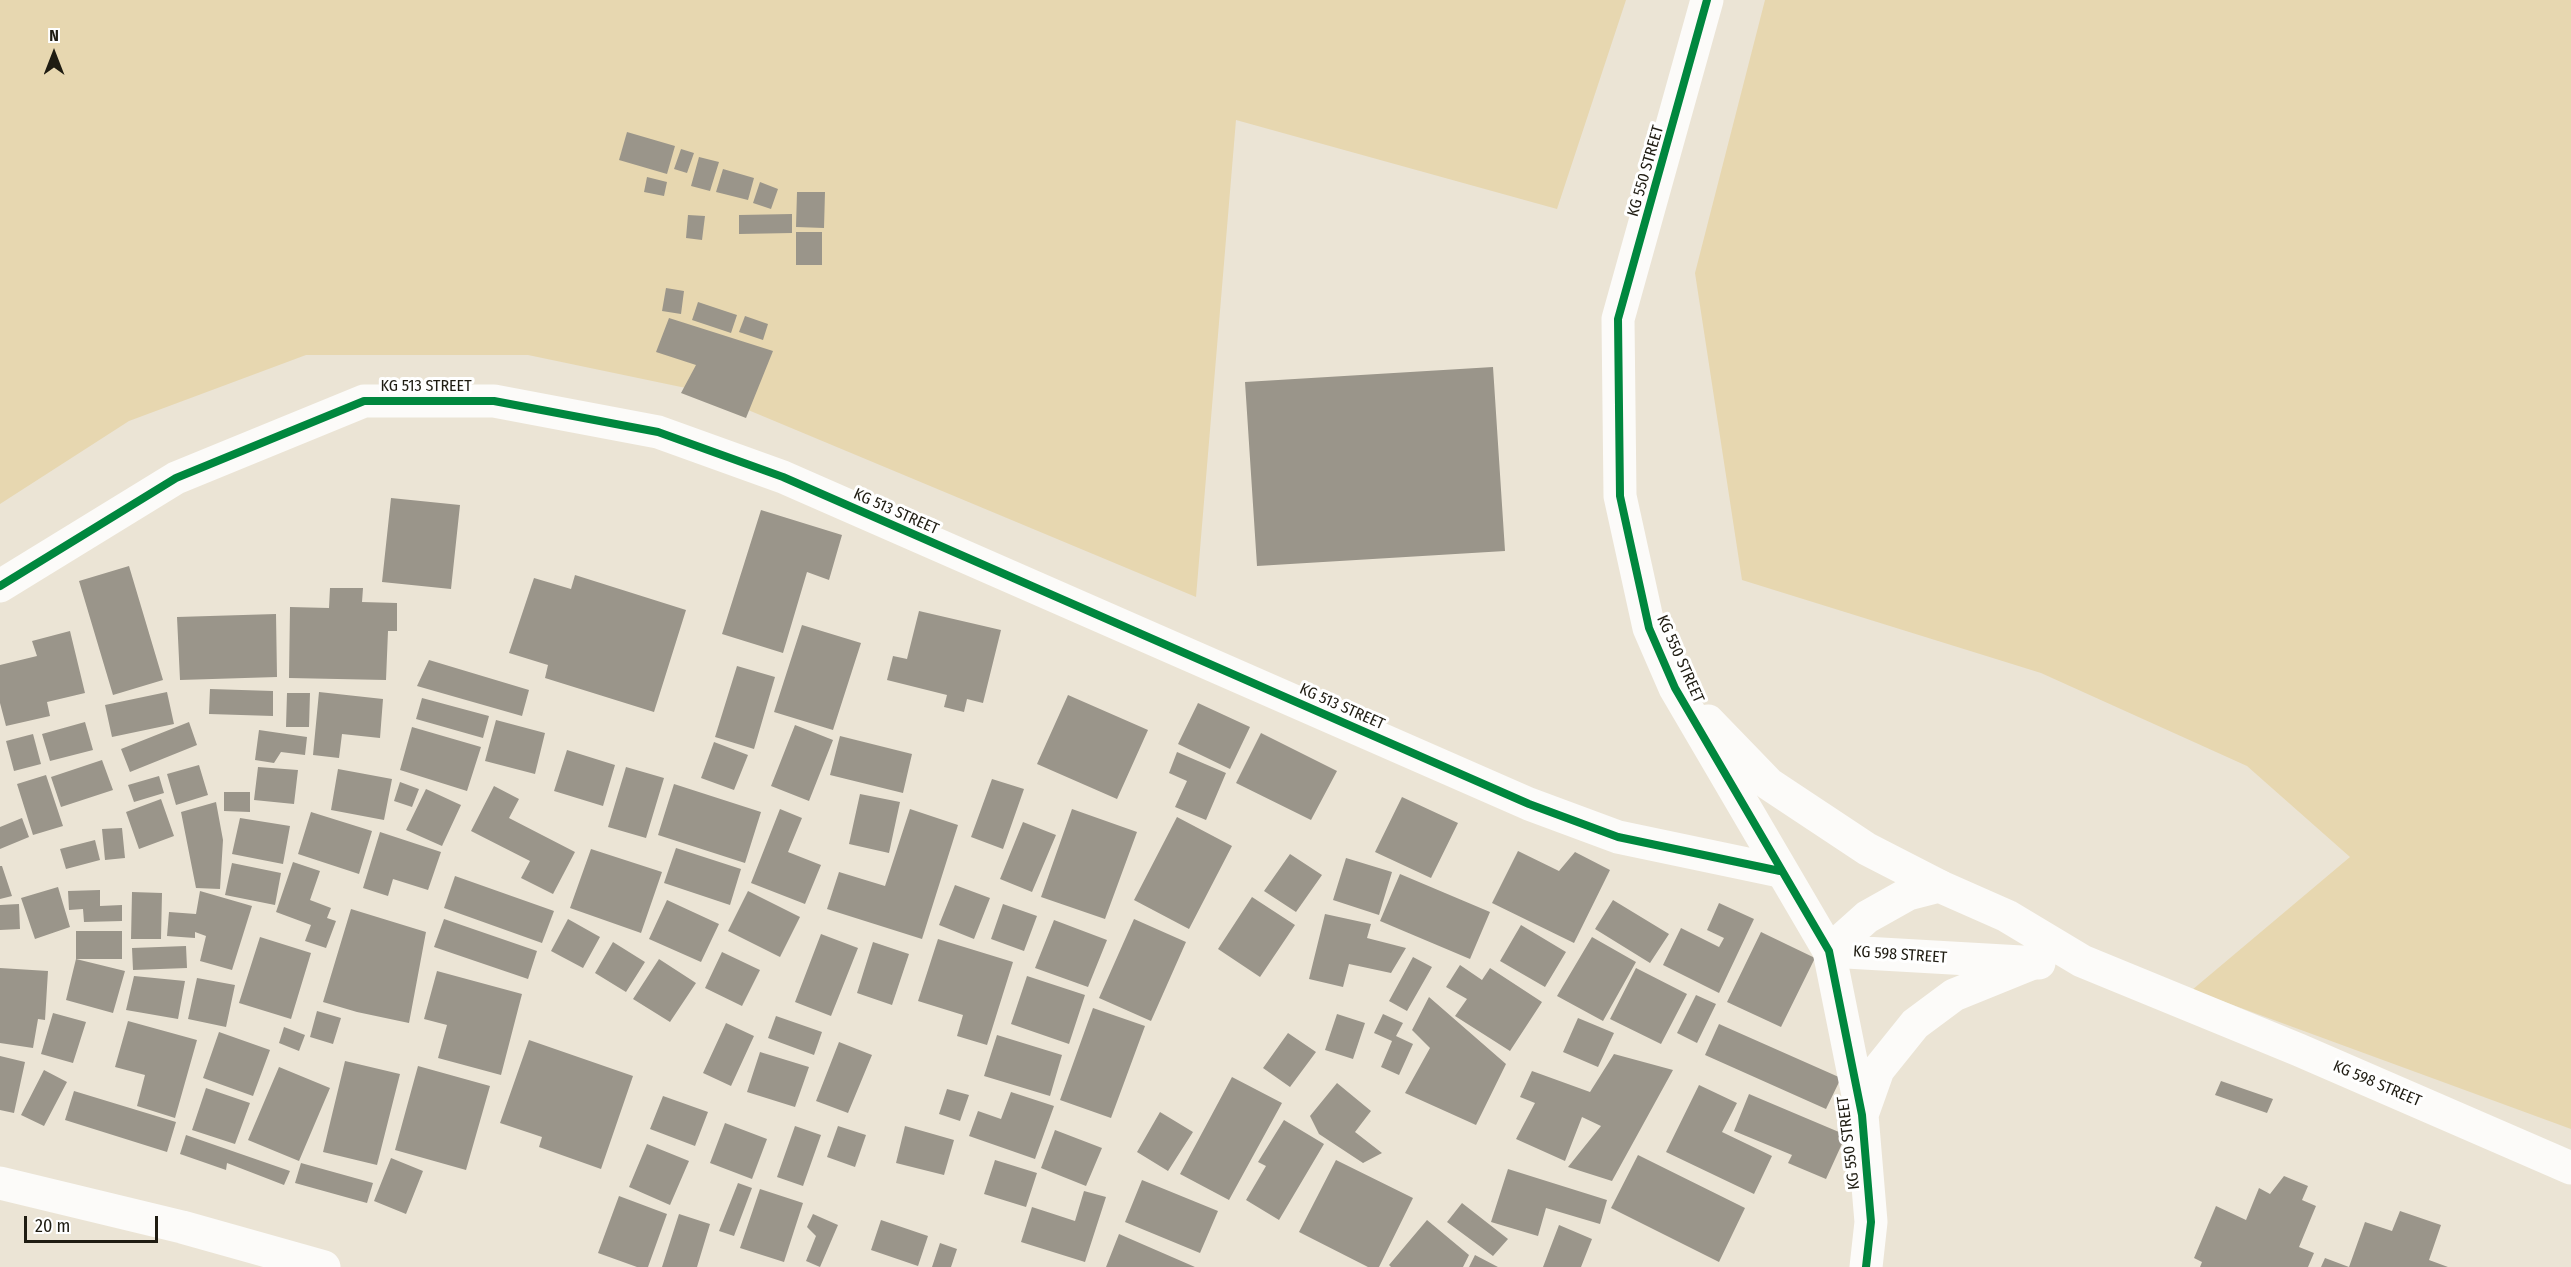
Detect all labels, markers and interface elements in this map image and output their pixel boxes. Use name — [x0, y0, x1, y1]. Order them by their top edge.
north arrow — [24, 24, 84, 84]
text: N — [49, 26, 59, 45]
street label: KG 550 STREET — [1624, 123, 1668, 219]
street label: KG 513 STREET — [380, 377, 472, 397]
street label: KG 513 STREET — [850, 485, 942, 539]
street label: KG 550 STREET — [1652, 612, 1708, 706]
street label: KG 513 STREET — [1296, 680, 1388, 734]
street label: KG 598 STREET — [1852, 942, 1948, 968]
street label: KG 598 STREET — [2330, 1057, 2424, 1111]
street label: KG 550 STREET — [1834, 1095, 1864, 1191]
scale bar — [27, 1204, 160, 1242]
text: 20 m — [35, 1215, 70, 1237]

